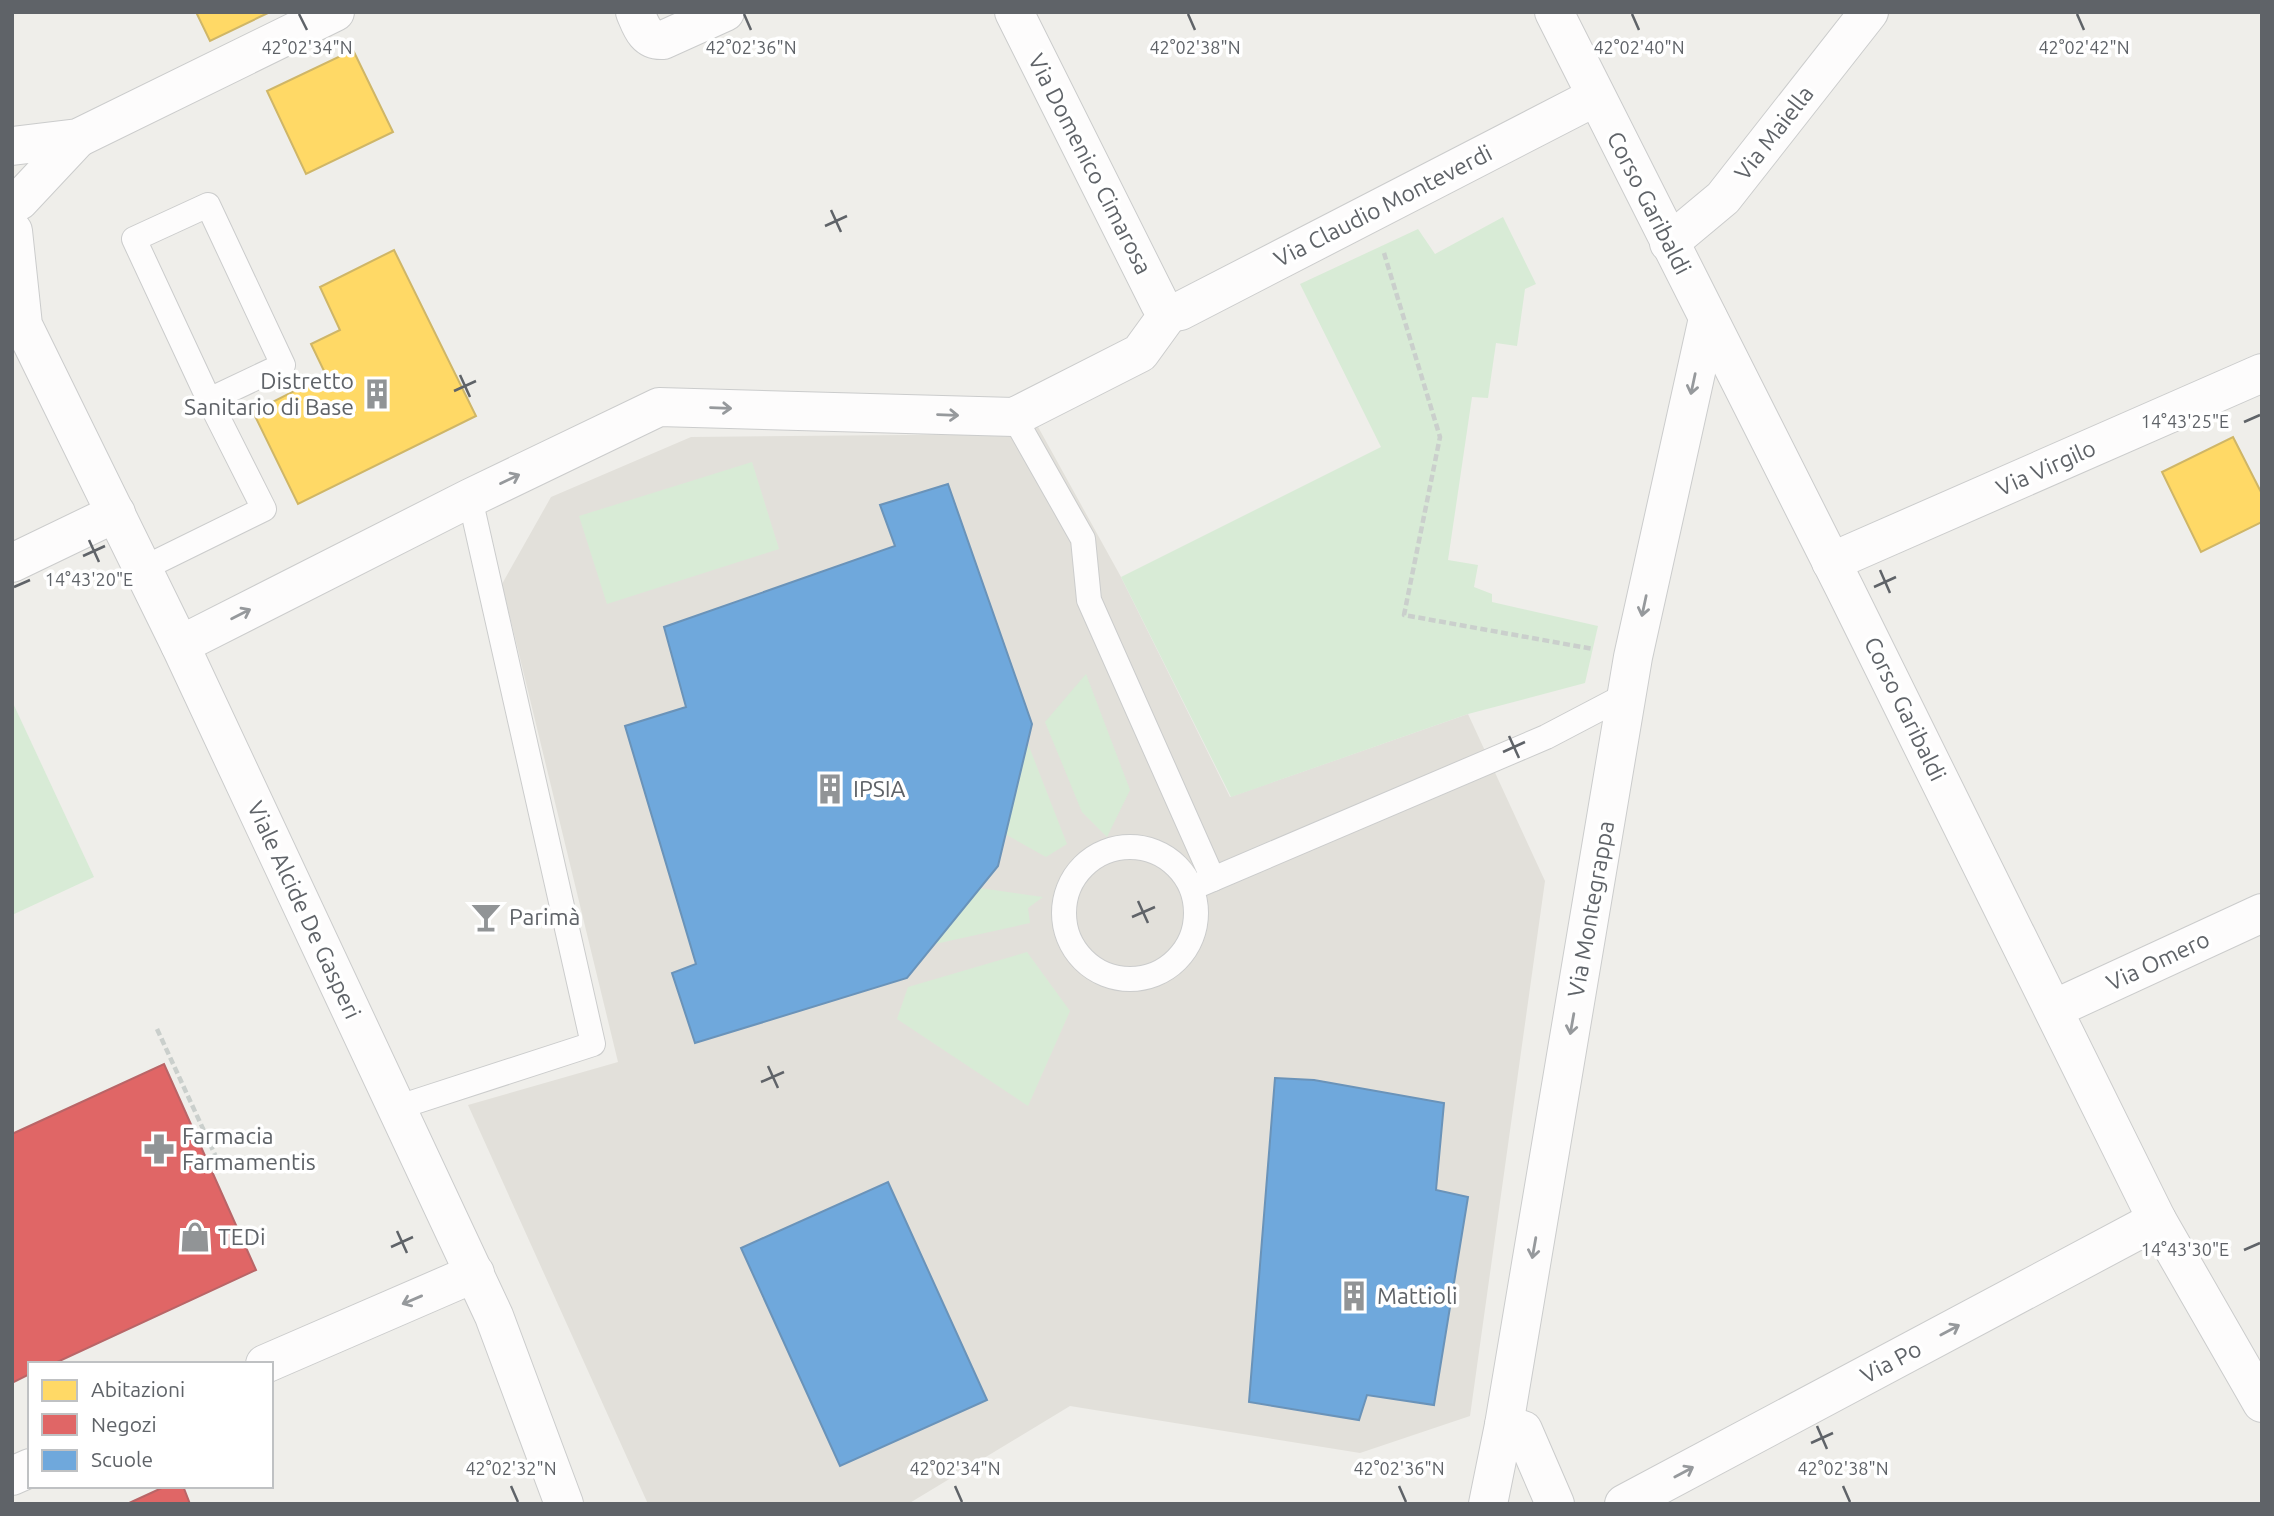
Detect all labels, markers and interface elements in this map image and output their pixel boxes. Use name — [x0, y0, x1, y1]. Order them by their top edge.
text: 42°02'34"N — [261, 37, 353, 57]
text: 42°02'36"N — [705, 37, 797, 57]
text: 42°02'38"N — [1149, 37, 1241, 57]
text: 42°02'40"N — [1593, 37, 1685, 57]
text: 42°02'42"N — [2038, 37, 2130, 57]
street label: Via Domenico Cimarosa — [1024, 50, 1157, 278]
street label: Via Maiella — [1729, 81, 1818, 185]
street label: Corso Garibaldi — [1603, 127, 1696, 278]
street label: Via Claudio Monteverdi — [1270, 140, 1496, 271]
place label: Distretto Sanitario di Base — [184, 368, 354, 419]
one-way arrow — [1686, 372, 1700, 395]
building icon: Distretto Sanitario di Base — [360, 377, 394, 411]
one-way arrow — [709, 402, 732, 415]
one-way arrow — [936, 408, 959, 422]
text: 14°43'25"E — [2141, 411, 2229, 431]
street label: Via Virgilo — [1992, 435, 2099, 501]
one-way arrow — [499, 472, 520, 486]
text: 14°43'20"E — [45, 569, 133, 589]
one-way arrow — [1637, 595, 1650, 617]
one-way arrow — [230, 607, 251, 621]
street label: Corso Garibaldi — [1860, 633, 1951, 785]
building icon: IPSIA — [813, 772, 847, 806]
place label: IPSIA — [853, 776, 906, 801]
street label: Viale Alcide De Gasperi — [243, 797, 366, 1023]
street label: Via Montegrappa — [1563, 819, 1618, 999]
bar icon: Parimà — [469, 900, 503, 934]
place label: Parimà — [509, 904, 580, 929]
street label: Via Omero — [2102, 926, 2213, 995]
one-way arrow — [1565, 1012, 1578, 1035]
place label: Farmacia Farmamentis — [182, 1123, 316, 1174]
pharmacy icon: Farmacia Farmamentis — [142, 1132, 176, 1166]
shop icon: TEDi — [178, 1220, 212, 1254]
place label: TEDi — [218, 1224, 266, 1249]
one-way arrow — [1527, 1236, 1540, 1259]
text: 14°43'30"E — [2141, 1239, 2229, 1259]
building icon: Mattioli — [1337, 1279, 1371, 1313]
place label: Mattioli — [1377, 1283, 1458, 1308]
one-way arrow — [402, 1294, 423, 1307]
one-way arrow — [1939, 1323, 1959, 1337]
street label: Via Po — [1856, 1335, 1925, 1388]
legend — [28, 1362, 273, 1488]
text: Abitazioni — [91, 1377, 185, 1401]
text: Negozi — [91, 1412, 157, 1436]
text: Scuole — [91, 1447, 153, 1471]
text: 42°02'32"N — [465, 1458, 557, 1478]
text: 42°02'34"N — [909, 1458, 1001, 1478]
text: 42°02'36"N — [1353, 1458, 1445, 1478]
text: 42°02'38"N — [1797, 1458, 1889, 1478]
one-way arrow — [1673, 1464, 1694, 1478]

